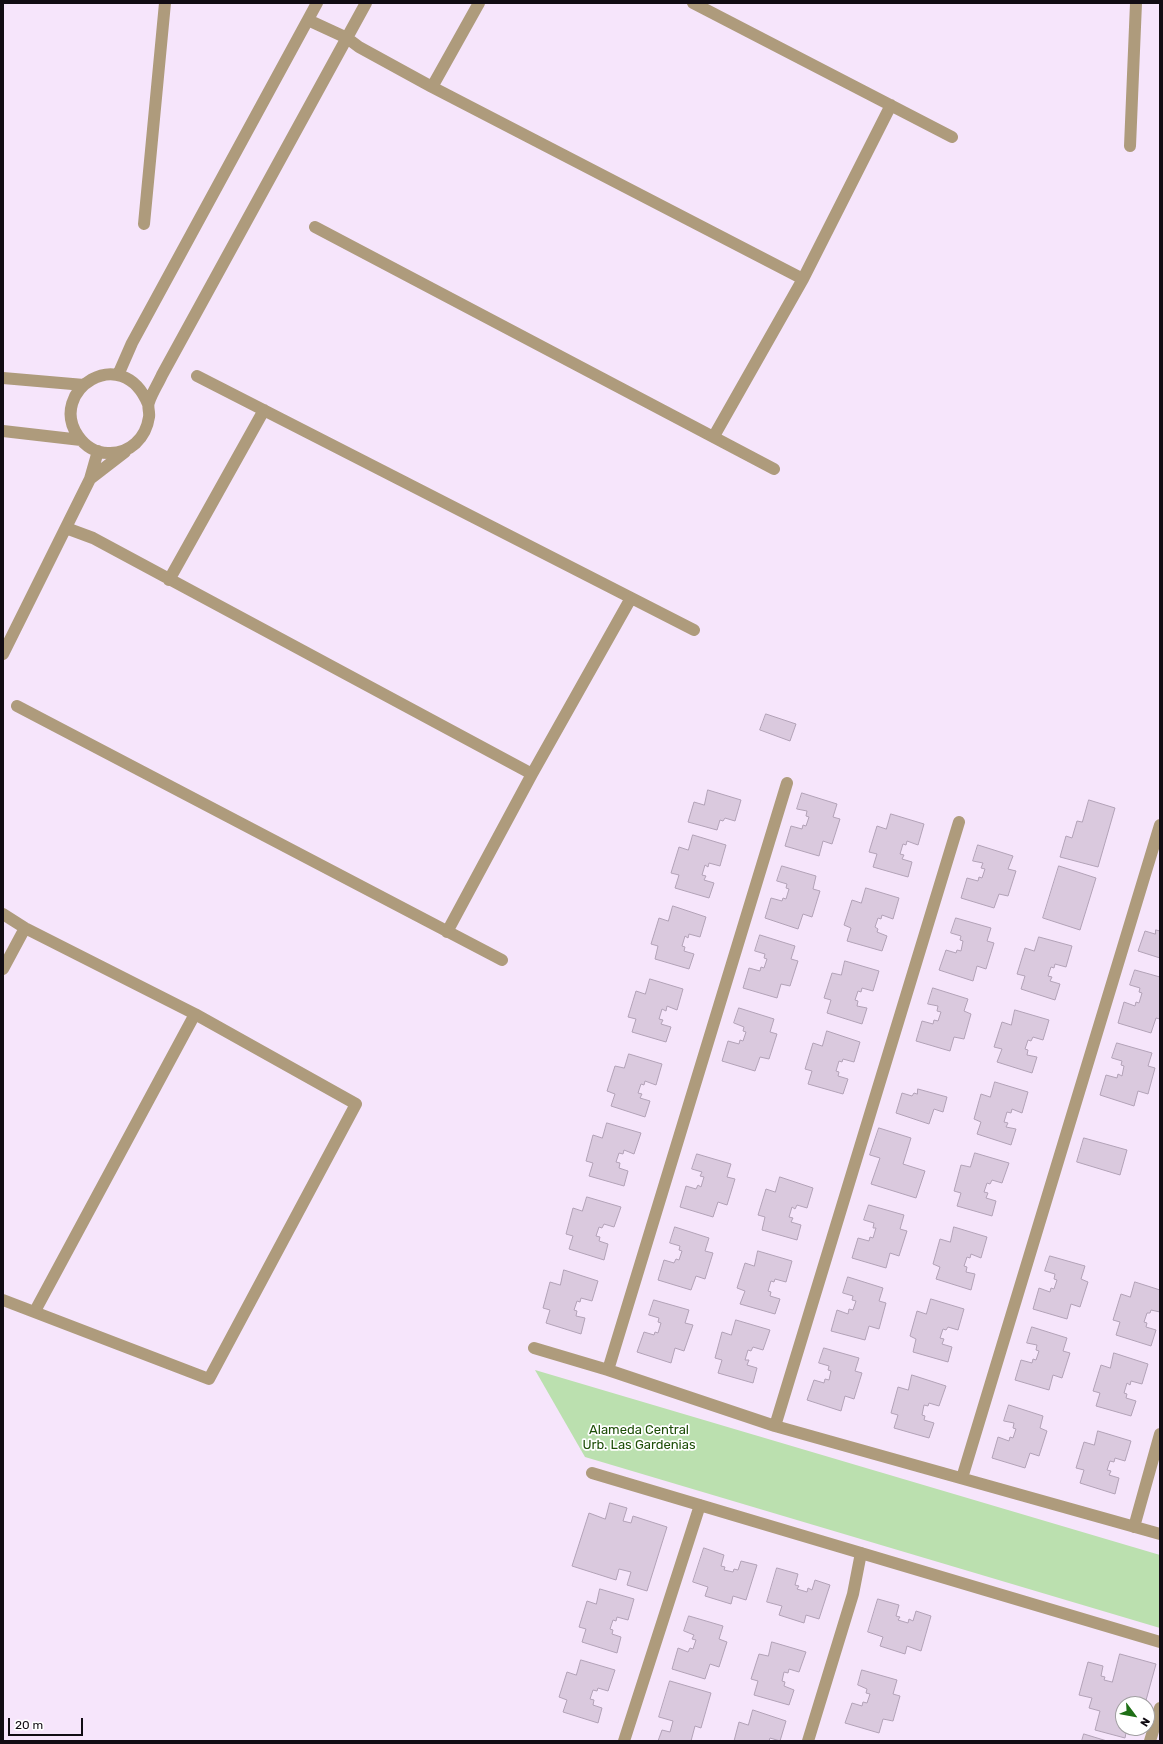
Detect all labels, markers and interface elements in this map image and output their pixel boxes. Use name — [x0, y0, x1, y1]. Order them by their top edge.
park label: Alameda Central Urb. Las Gardenias — [582, 1422, 696, 1453]
north arrow — [1115, 1696, 1155, 1736]
scale bar — [10, 1710, 85, 1736]
text: N — [1137, 1715, 1152, 1729]
text: 20 m — [15, 1718, 43, 1732]

